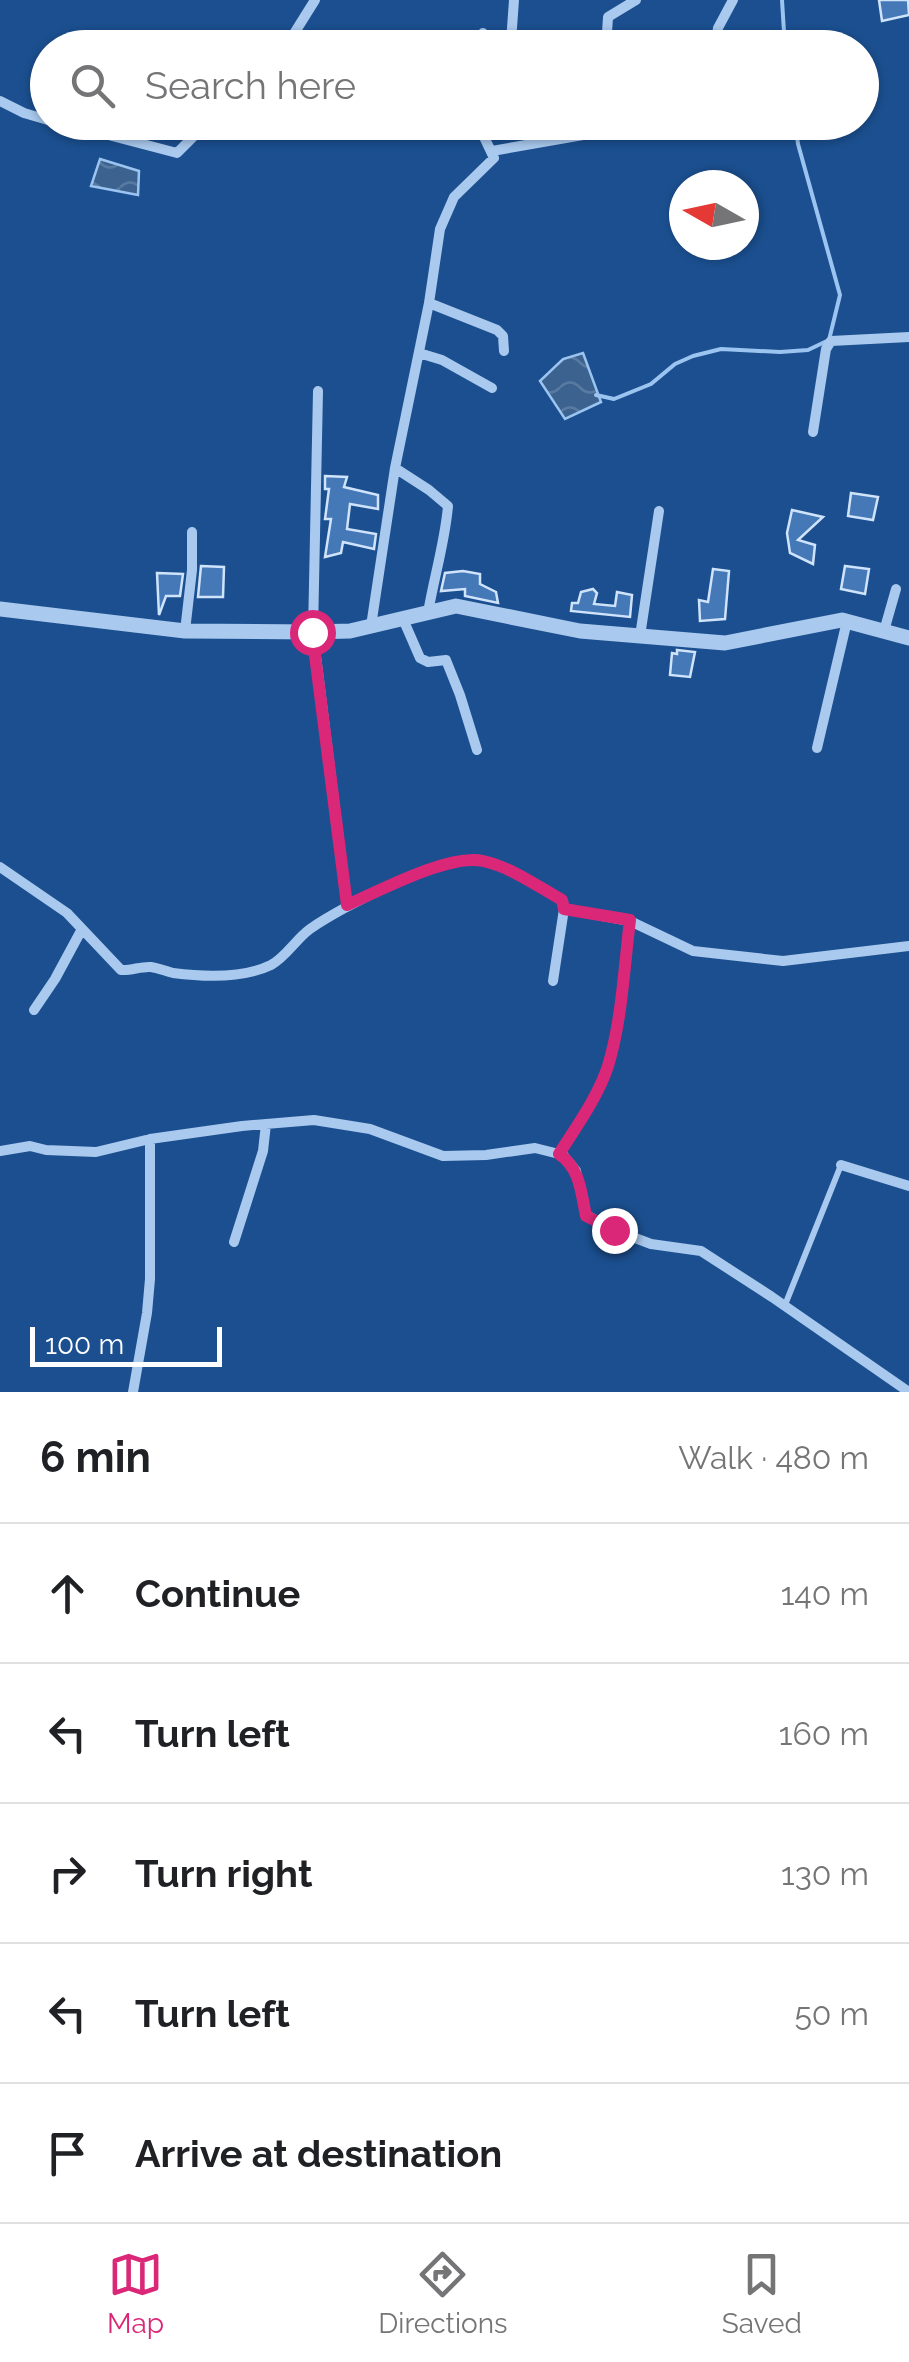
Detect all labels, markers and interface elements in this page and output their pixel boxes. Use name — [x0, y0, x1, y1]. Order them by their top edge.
search box — [30, 30, 879, 140]
icon: search — [65, 58, 120, 113]
text: Search here — [145, 63, 356, 108]
north arrow — [669, 170, 759, 260]
route start — [290, 610, 336, 656]
route end — [592, 1208, 638, 1254]
scale bar — [30, 1322, 222, 1366]
text: 100 m — [45, 1328, 124, 1361]
text: 6 min — [40, 1433, 151, 1482]
text: Walk · 480 m — [678, 1439, 869, 1476]
icon: ahead — [40, 1566, 95, 1621]
text: Continue — [135, 1571, 300, 1616]
text: 140 m — [781, 1575, 869, 1612]
icon: left — [40, 1706, 95, 1761]
text: Turn left — [135, 1711, 290, 1756]
text: 160 m — [779, 1715, 869, 1752]
icon: right — [40, 1846, 95, 1901]
text: Turn right — [135, 1851, 312, 1896]
text: 130 m — [781, 1855, 869, 1892]
icon: left — [40, 1986, 95, 2041]
text: Turn left — [135, 1991, 290, 2036]
text: 50 m — [794, 1995, 869, 2032]
icon: arrive — [40, 2126, 95, 2181]
text: Arrive at destination — [135, 2131, 502, 2176]
tab: Map — [107, 2247, 164, 2340]
tab: Directions — [378, 2247, 508, 2340]
tab: Saved — [722, 2247, 802, 2340]

